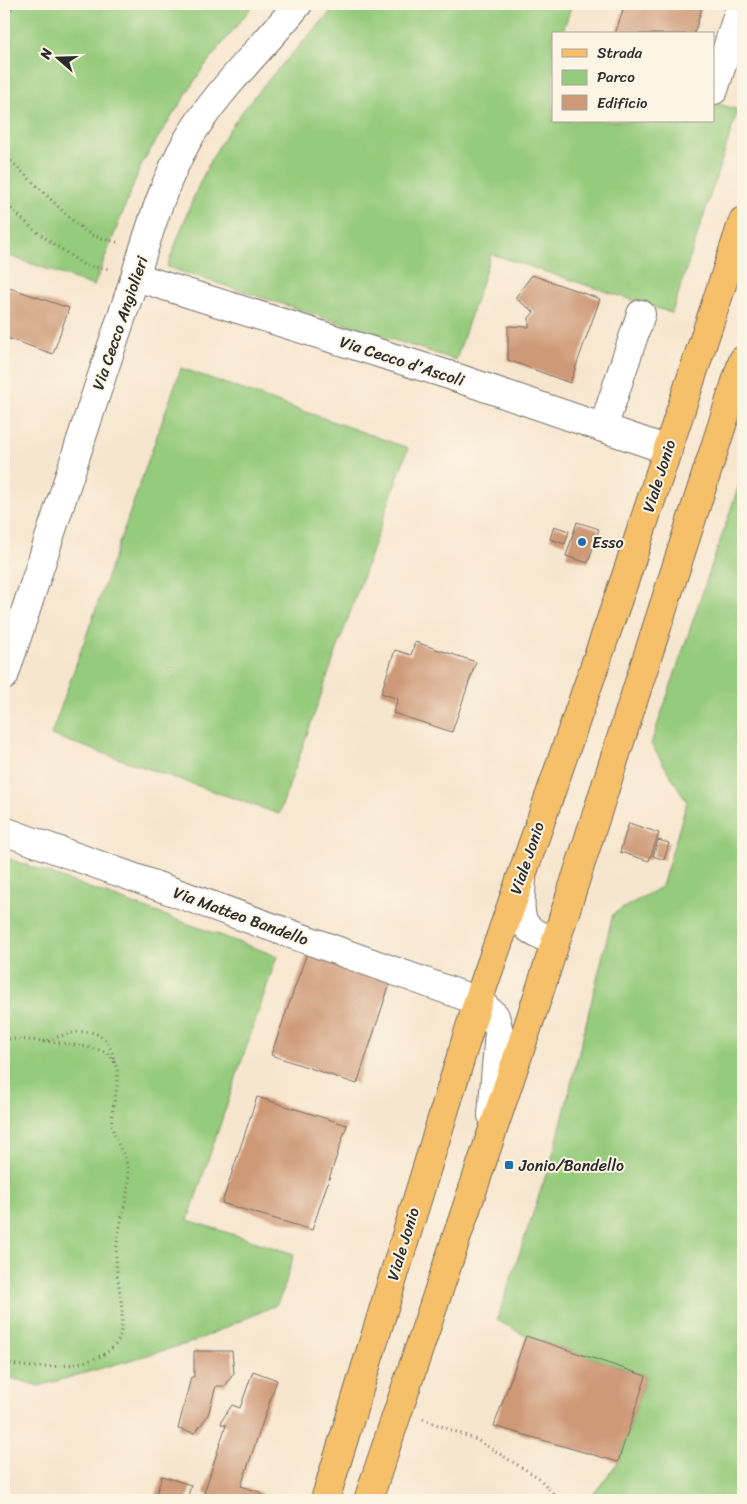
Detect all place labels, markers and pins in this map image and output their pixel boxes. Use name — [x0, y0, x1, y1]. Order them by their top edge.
place label: Esso — [592, 528, 624, 557]
marker: Esso — [576, 536, 588, 548]
place label: Jonio/Bandello — [518, 1151, 624, 1180]
marker: Jonio/Bandello — [503, 1159, 515, 1171]

